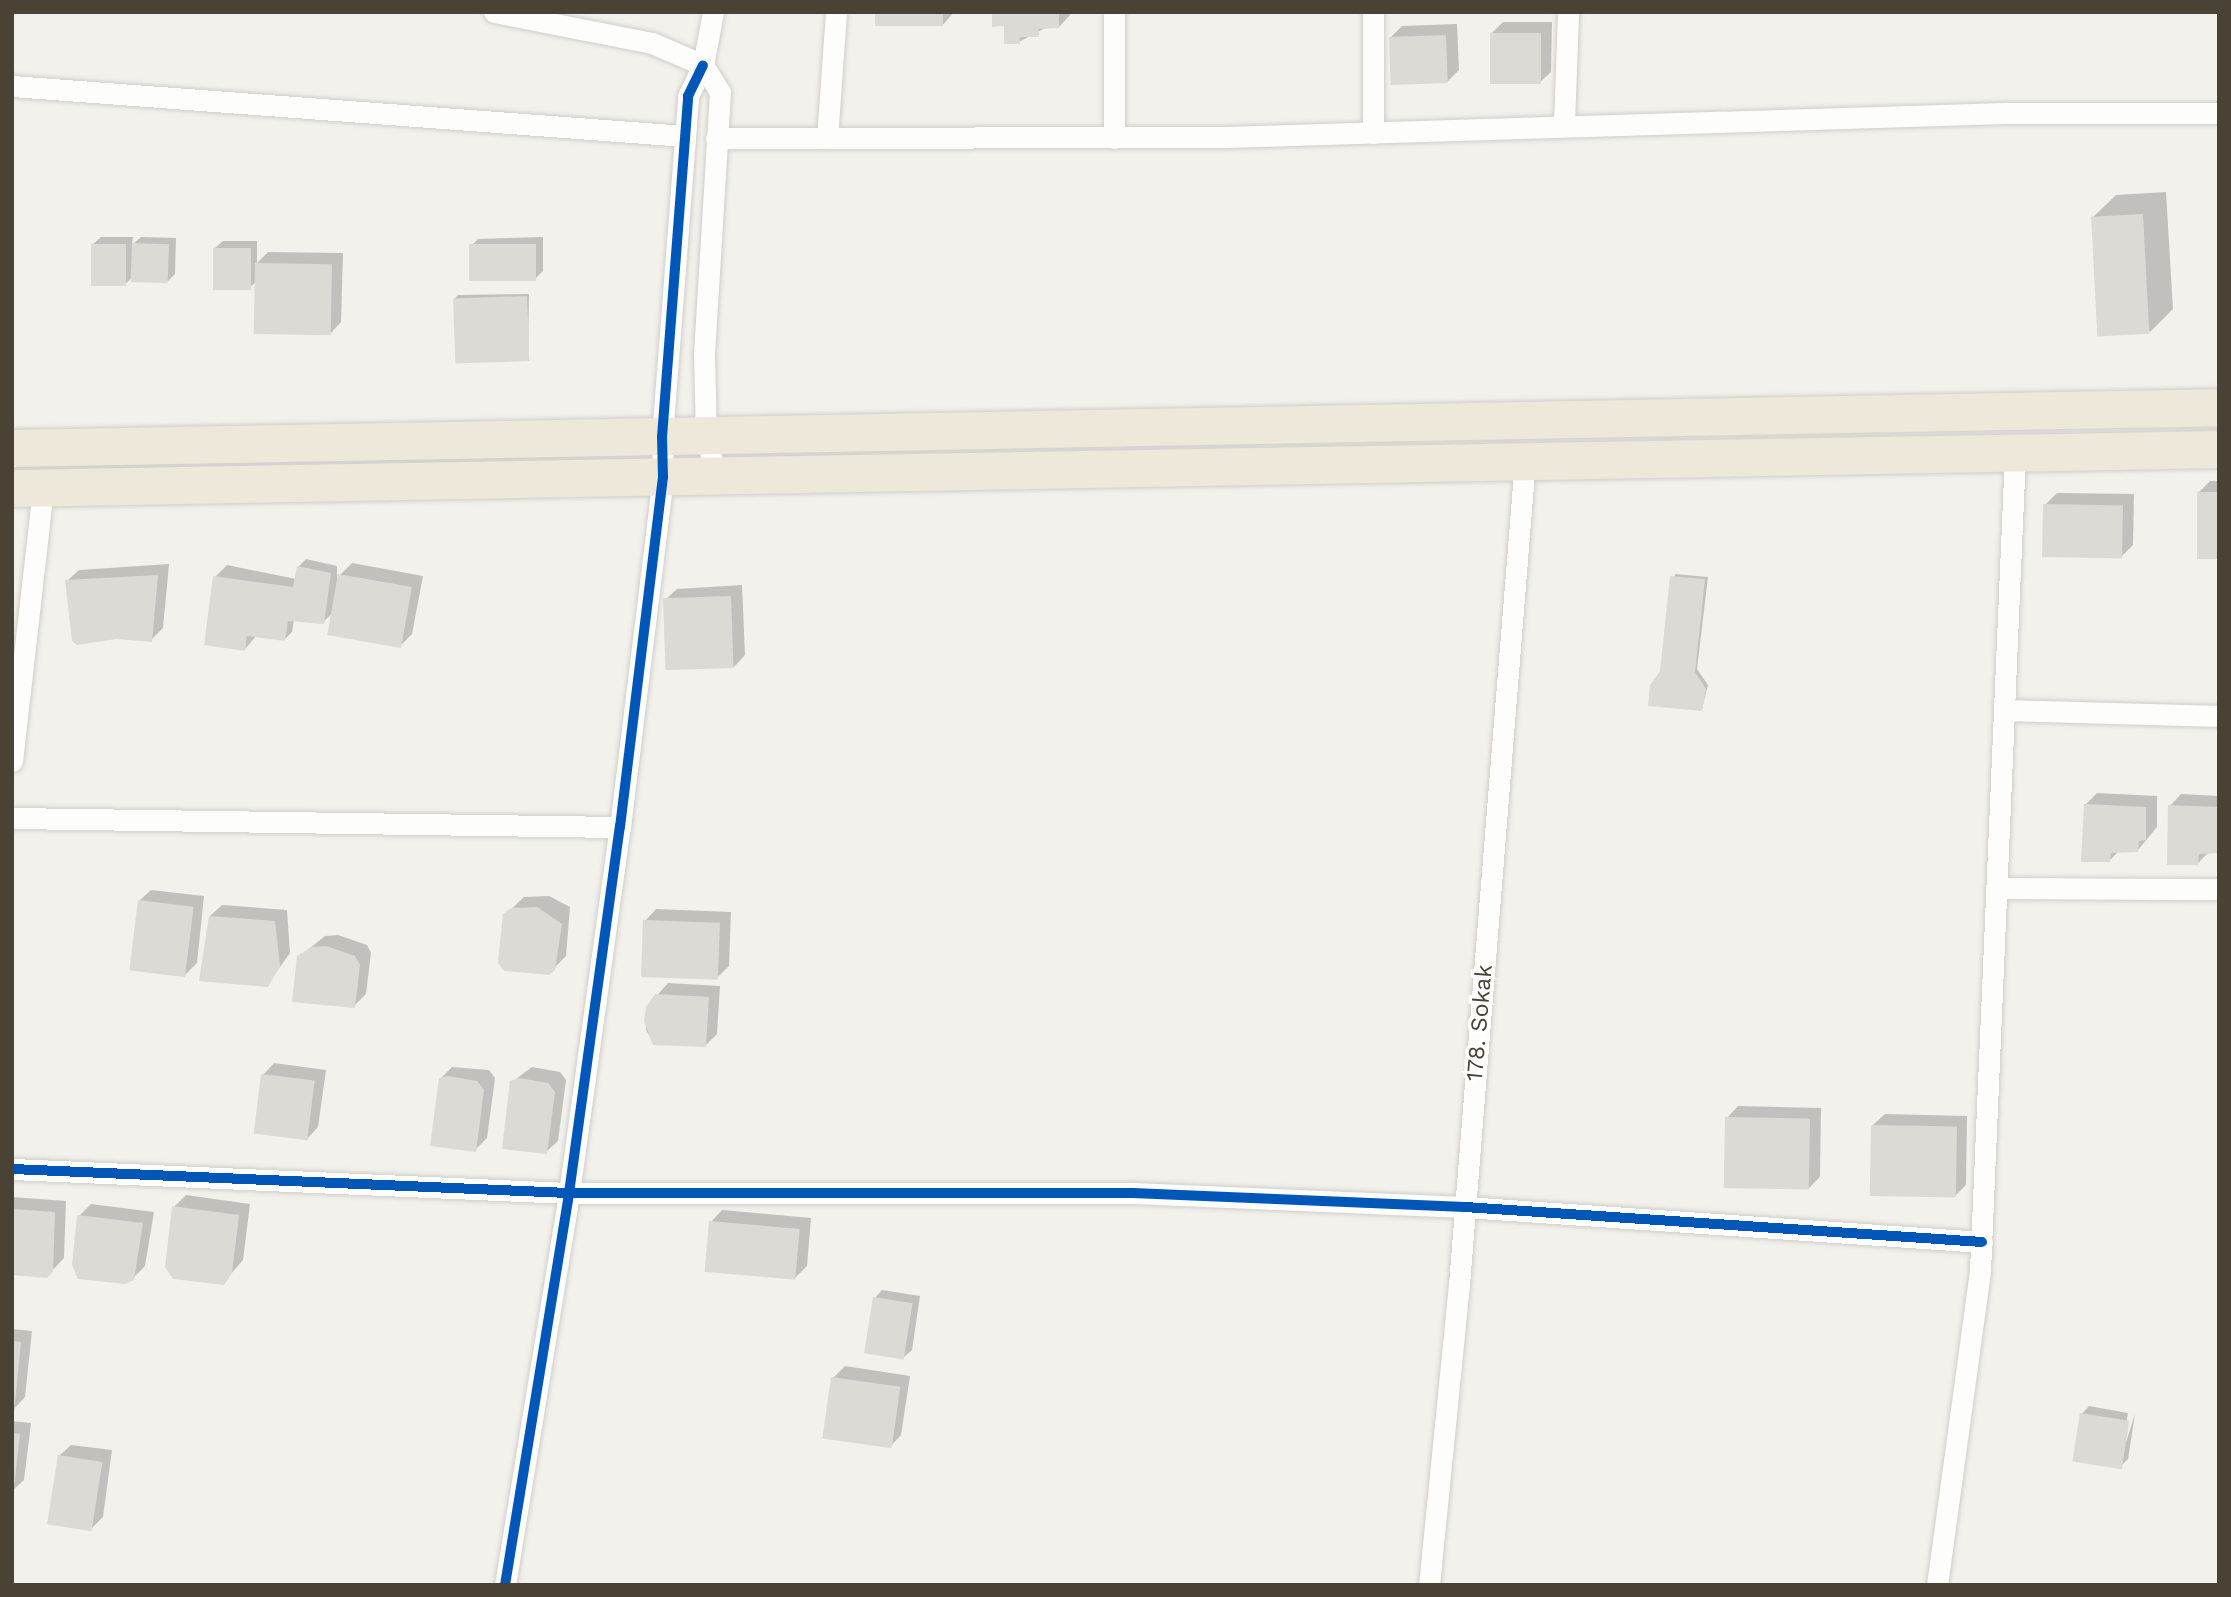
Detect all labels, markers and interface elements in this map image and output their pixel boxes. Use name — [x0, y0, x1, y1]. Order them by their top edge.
street label: 178. Sokak — [1461, 964, 1499, 1082]

